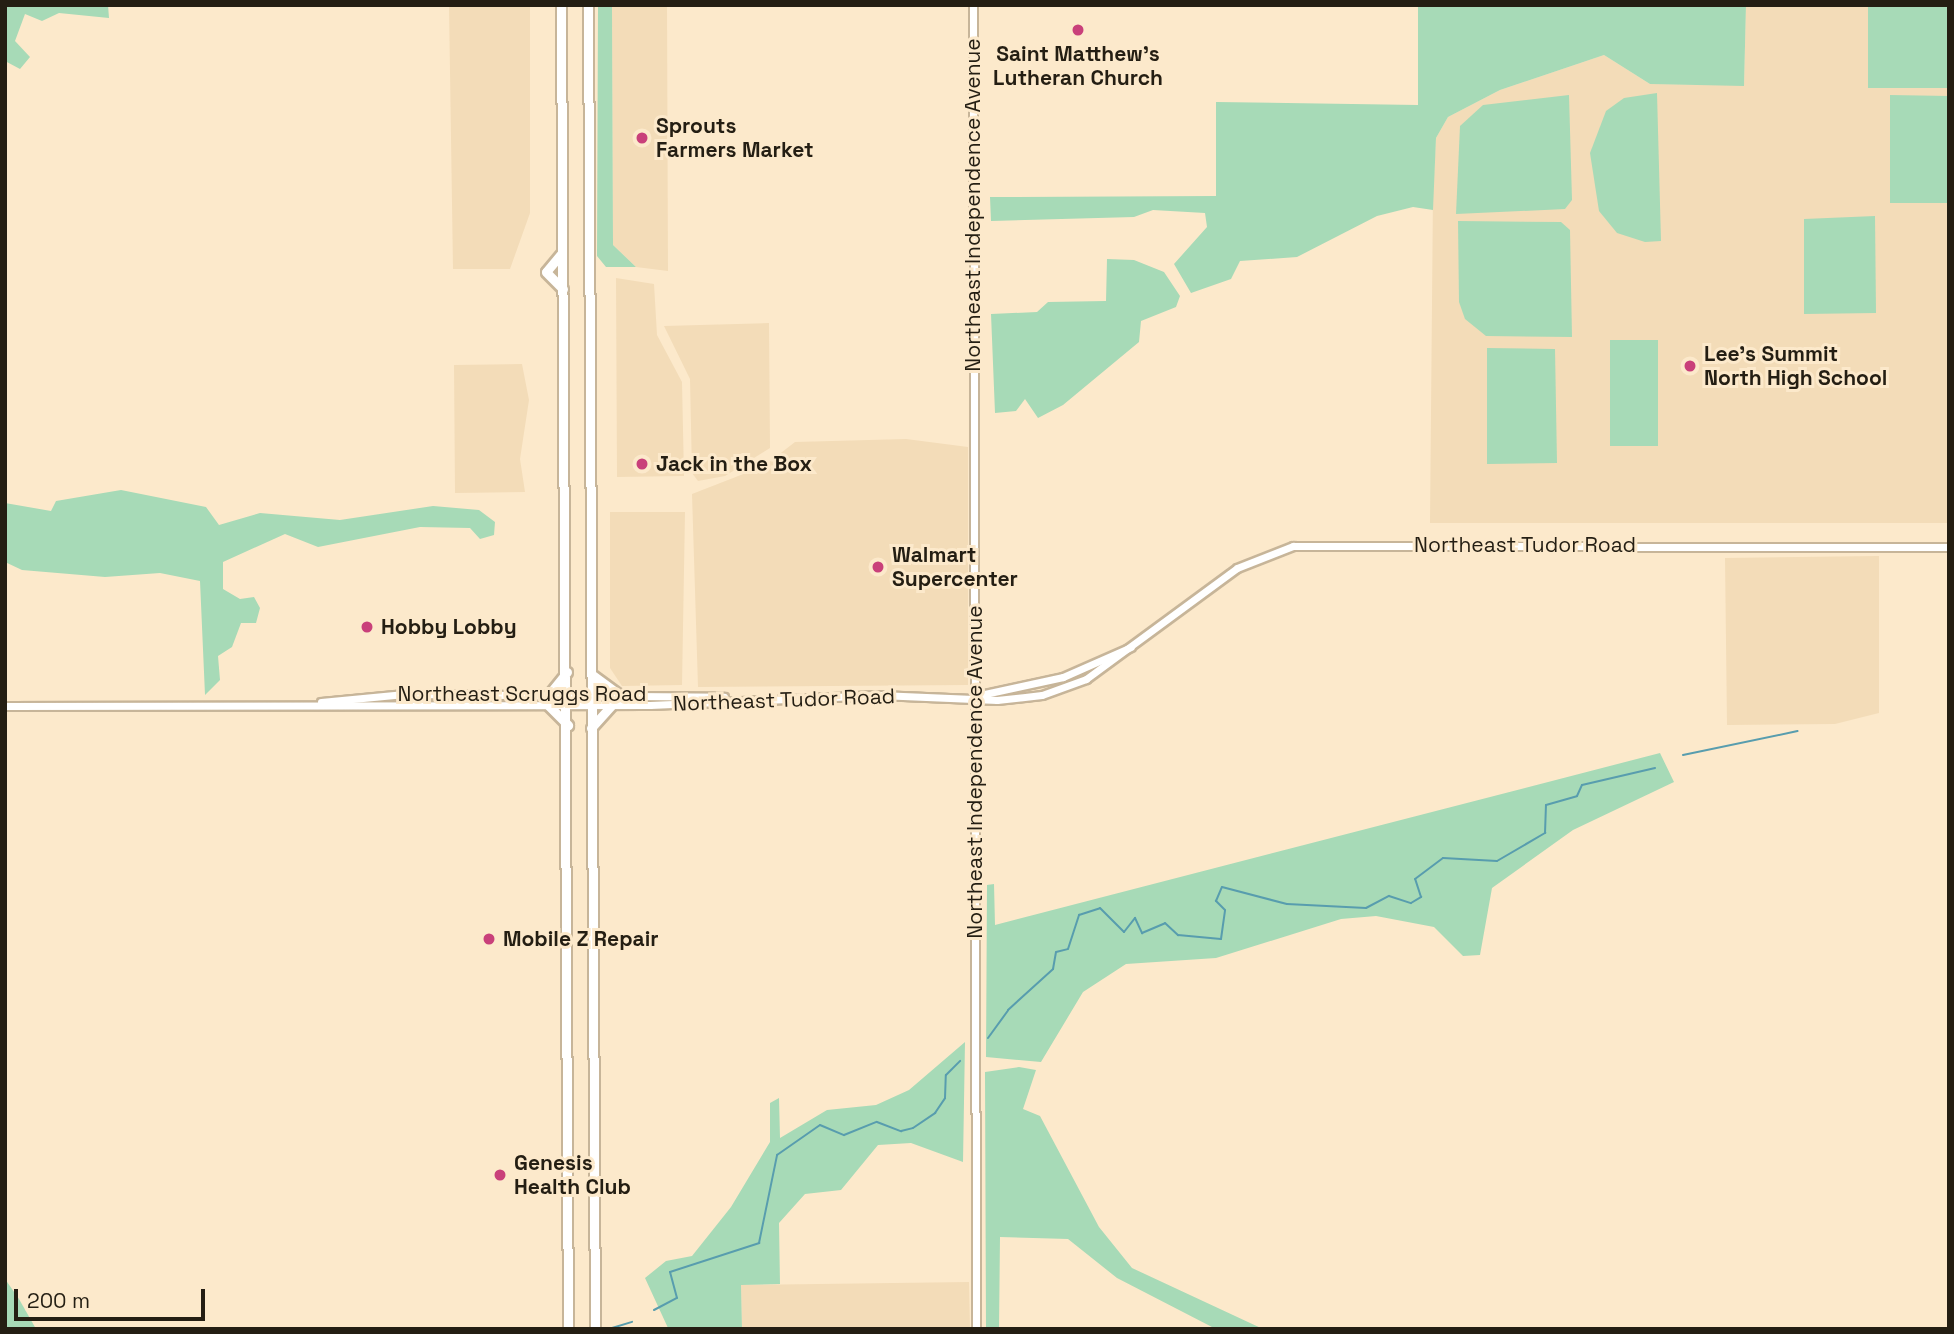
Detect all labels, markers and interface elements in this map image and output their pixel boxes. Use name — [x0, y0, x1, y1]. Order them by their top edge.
marker: Saint Matthew's Lutheran Church — [1070, 22, 1086, 38]
street label: Northeast Independence Avenue — [960, 38, 986, 372]
place label: Saint Matthew's Lutheran Church — [993, 41, 1163, 91]
place label: Sprouts Farmers Market — [656, 113, 813, 163]
marker: Sprouts Farmers Market — [634, 130, 650, 146]
place label: Lee's Summit North High School — [1704, 341, 1887, 391]
marker: Lee's Summit North High School — [1682, 358, 1698, 374]
place label: Jack in the Box — [656, 451, 812, 477]
marker: Jack in the Box — [634, 456, 650, 472]
street label: Northeast Tudor Road — [1414, 532, 1636, 558]
place label: Walmart Supercenter — [892, 542, 1018, 592]
marker: Walmart Supercenter — [870, 559, 886, 575]
street label: Northeast Independence Avenue — [962, 605, 988, 939]
place label: Hobby Lobby — [381, 614, 517, 640]
marker: Hobby Lobby — [359, 619, 375, 635]
street label: Northeast Scruggs Road — [398, 681, 646, 707]
street label: Northeast Tudor Road — [672, 684, 896, 716]
place label: Mobile Z Repair — [503, 926, 659, 952]
marker: Mobile Z Repair — [481, 931, 497, 947]
place label: Genesis Health Club — [514, 1150, 631, 1200]
marker: Genesis Health Club — [492, 1167, 508, 1183]
scale bar — [18, 1274, 208, 1318]
text: 200 m — [27, 1287, 90, 1314]

